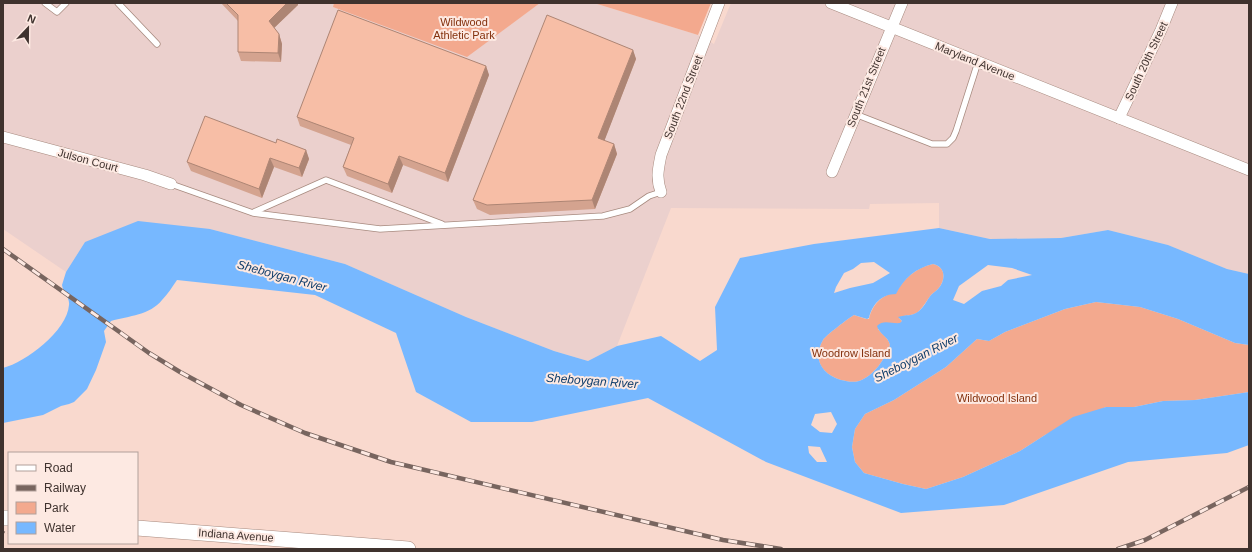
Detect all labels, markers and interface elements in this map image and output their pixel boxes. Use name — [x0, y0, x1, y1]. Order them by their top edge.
north arrow — [8, 8, 48, 48]
text: N — [26, 12, 38, 26]
park label: Wildwood Athletic Park — [433, 16, 495, 41]
street label: South 20th Street — [1122, 20, 1170, 102]
street label: Maryland Avenue — [933, 40, 1017, 82]
street label: South 21st Street — [845, 45, 887, 129]
street label: South 22nd Street — [662, 53, 704, 141]
street label: Julson Court — [57, 146, 119, 174]
water label: Sheboygan River — [236, 257, 329, 295]
water label: Sheboygan River — [872, 330, 961, 385]
park label: Woodrow Island — [812, 347, 890, 359]
water label: Sheboygan River — [546, 371, 639, 391]
park label: Wildwood Island — [957, 392, 1037, 404]
legend — [8, 452, 138, 544]
text: Road — [44, 461, 73, 475]
text: Railway — [44, 481, 86, 495]
text: Park — [44, 501, 70, 515]
text: Water — [44, 521, 76, 535]
street label: Indiana Avenue — [198, 526, 274, 544]

